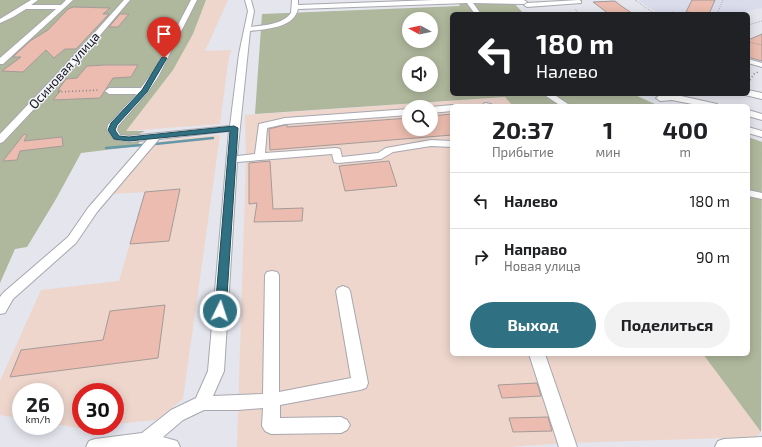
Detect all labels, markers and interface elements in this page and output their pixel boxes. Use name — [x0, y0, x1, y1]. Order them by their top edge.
north arrow — [402, 12, 438, 48]
map controls — [402, 12, 438, 136]
pin — [147, 17, 181, 58]
icon: arrive — [153, 23, 175, 45]
text: 180 m — [536, 26, 614, 60]
street label: Осиновая улица — [25, 28, 103, 112]
icon: left — [470, 28, 522, 80]
button: sound — [402, 56, 438, 92]
text: Налево — [536, 60, 598, 82]
button: search — [402, 100, 438, 136]
text: 20:37 — [492, 115, 554, 144]
text: 1 — [603, 115, 613, 144]
text: 400 — [662, 115, 708, 144]
text: Прибытие — [492, 144, 554, 160]
text: мин — [596, 144, 621, 160]
text: m — [680, 144, 691, 160]
icon: left — [470, 190, 492, 212]
text: Налево — [504, 192, 558, 210]
text: 180 m — [689, 192, 730, 210]
text: Направо — [504, 240, 567, 258]
icon: right — [470, 246, 492, 268]
text: 90 m — [696, 248, 730, 266]
text: Новая улица — [504, 258, 581, 274]
position arrow — [199, 290, 241, 332]
button: Выход — [470, 302, 596, 348]
button: Поделиться — [604, 302, 730, 348]
speed limit sign: 30 — [72, 383, 124, 435]
text: 26 — [26, 392, 50, 416]
text: km/h — [26, 413, 50, 425]

